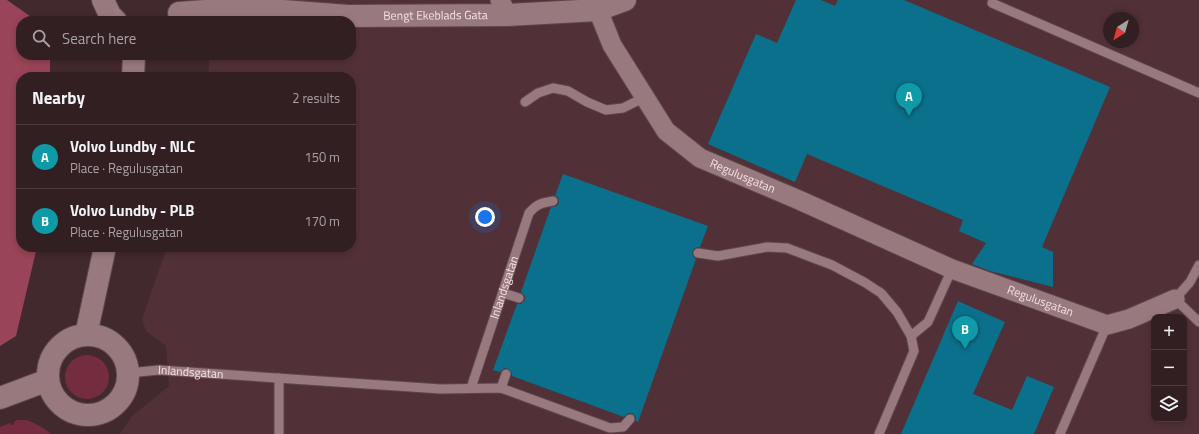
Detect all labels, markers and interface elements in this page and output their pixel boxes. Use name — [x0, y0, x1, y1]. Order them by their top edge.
street label: Bengt Ekeblads Gata — [383, 5, 488, 25]
north arrow — [1103, 12, 1139, 48]
search box — [16, 16, 356, 60]
icon: search — [30, 27, 52, 49]
text: Search here — [62, 27, 136, 50]
pin: A — [896, 83, 922, 116]
text: Nearby — [32, 85, 85, 111]
text: 2 results — [292, 88, 340, 108]
text: Volvo Lundby - NLC — [70, 135, 195, 158]
text: A — [41, 147, 49, 167]
text: 150 m — [304, 147, 340, 167]
street label: Regulusgatan — [707, 153, 779, 198]
text: Place · Regulusgatan — [70, 158, 183, 178]
text: Volvo Lundby - PLB — [70, 199, 195, 222]
your location — [475, 207, 495, 227]
text: B — [41, 211, 49, 231]
text: 170 m — [304, 211, 340, 231]
text: Place · Regulusgatan — [70, 222, 183, 242]
street label: Inlandsgatan — [485, 253, 523, 321]
street label: Regulusgatan — [1005, 280, 1076, 321]
map controls — [1151, 314, 1187, 422]
button: + — [1151, 314, 1187, 350]
pin: B — [952, 316, 978, 349]
button: − — [1151, 350, 1187, 386]
street label: Inlandsgatan — [158, 360, 224, 383]
button: layers — [1151, 386, 1187, 422]

